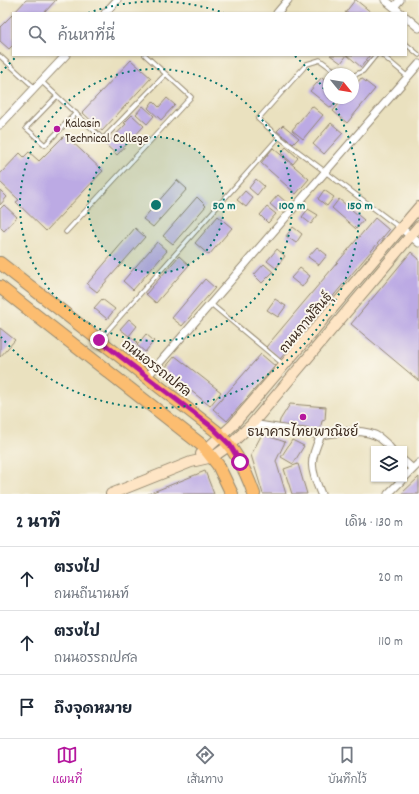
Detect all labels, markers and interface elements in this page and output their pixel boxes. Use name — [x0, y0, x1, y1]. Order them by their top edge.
search box — [12, 12, 407, 56]
icon: search — [26, 23, 48, 45]
text: ค้นหาที่นี่ — [58, 26, 115, 48]
north arrow — [323, 68, 359, 104]
place label: Kalasin Technical College — [65, 115, 149, 149]
marker: Kalasin Technical College — [52, 124, 62, 134]
centre of rings — [149, 198, 163, 212]
text: 50 m — [212, 198, 236, 215]
text: 100 m — [279, 198, 305, 215]
text: 150 m — [347, 198, 373, 215]
street label: ถนนกาฬสินธุ์ — [274, 288, 338, 358]
route end — [90, 331, 108, 349]
street label: ถนนอรรถเปศล — [117, 336, 194, 402]
marker: ธนาคารไทยพาณิชย์ — [298, 412, 308, 422]
place label: ธนาคารไทยพาณิชย์ — [247, 422, 359, 443]
map controls — [371, 446, 407, 482]
button: layers — [371, 446, 407, 482]
route start — [231, 453, 249, 471]
text: 2 นาที — [16, 512, 60, 536]
text: เดิน · 130 m — [345, 514, 403, 533]
text: ตรงไป — [54, 558, 100, 580]
icon: ahead — [16, 568, 38, 590]
text: 20 m — [378, 569, 403, 588]
text: ถนนถีนานนท์ — [54, 586, 129, 605]
text: ตรงไป — [54, 622, 100, 644]
icon: ahead — [16, 632, 38, 654]
text: 110 m — [378, 633, 403, 652]
text: ถนนอรรถเปศล — [54, 650, 138, 669]
icon: arrive — [16, 696, 38, 718]
text: ถึงจุดหมาย — [54, 699, 132, 721]
tab: แผนที่ — [52, 744, 82, 789]
tab: เส้นทาง — [187, 744, 223, 789]
tab: บันทึกไว้ — [328, 744, 367, 789]

